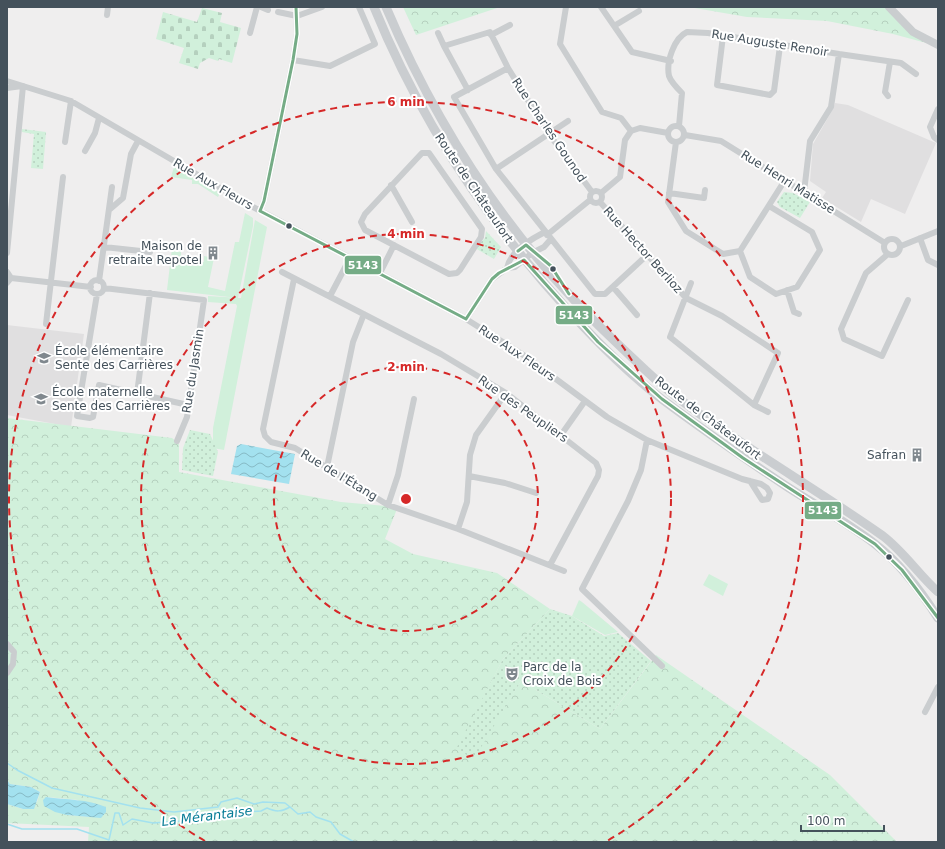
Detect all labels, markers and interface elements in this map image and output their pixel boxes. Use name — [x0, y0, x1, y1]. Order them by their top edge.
street label: Rue Auguste Renoir — [711, 27, 830, 59]
street label: Rue Charles Gounod — [509, 75, 589, 185]
text: 6 min — [387, 95, 425, 109]
street label: Route de Châteaufort — [432, 131, 516, 246]
street label: Rue Henri Matisse — [738, 147, 838, 217]
street label: Rue Aux Fleurs — [171, 156, 255, 212]
street label: Rue Hector Berlioz — [601, 204, 685, 296]
unlabelled marker — [284, 221, 294, 231]
text: 4 min — [387, 227, 425, 241]
place label: Maison de retraite Repotel — [108, 239, 202, 267]
building icon: Maison de retraite Repotel — [205, 245, 221, 261]
line badge: 5143 — [344, 255, 382, 275]
text: 5143 — [348, 259, 378, 272]
unlabelled marker — [548, 264, 558, 274]
line badge: 5143 — [555, 305, 593, 325]
text: 5143 — [559, 309, 589, 322]
street label: Rue Aux Fleurs — [476, 322, 558, 384]
street label: Rue du Jasmin — [179, 328, 207, 414]
place label: École élémentaire Sente des Carrières — [55, 343, 173, 372]
school or university icon: École élémentaire Sente des Carrières — [36, 350, 52, 366]
text: 2 min — [387, 360, 425, 374]
street label: Rue des Peupliers — [475, 373, 571, 445]
street label: Route de Châteaufort — [652, 374, 764, 463]
place label: École maternelle Sente des Carrières — [52, 384, 170, 413]
school or university icon: École maternelle Sente des Carrières — [33, 391, 49, 407]
street label: Rue de l'Étang — [298, 446, 380, 503]
building icon: Safran — [909, 447, 925, 463]
place label: Safran — [867, 448, 906, 462]
centre of rings — [399, 492, 413, 506]
line badge: 5143 — [804, 501, 842, 520]
text: 5143 — [808, 504, 838, 517]
unlabelled marker — [884, 552, 894, 562]
place label: Parc de la Croix de Bois — [523, 660, 602, 688]
theatre icon: Parc de la Croix de Bois — [504, 666, 520, 682]
water label: La Mérantaise — [161, 803, 253, 829]
scale bar — [801, 807, 884, 833]
text: 100 m — [807, 814, 845, 828]

